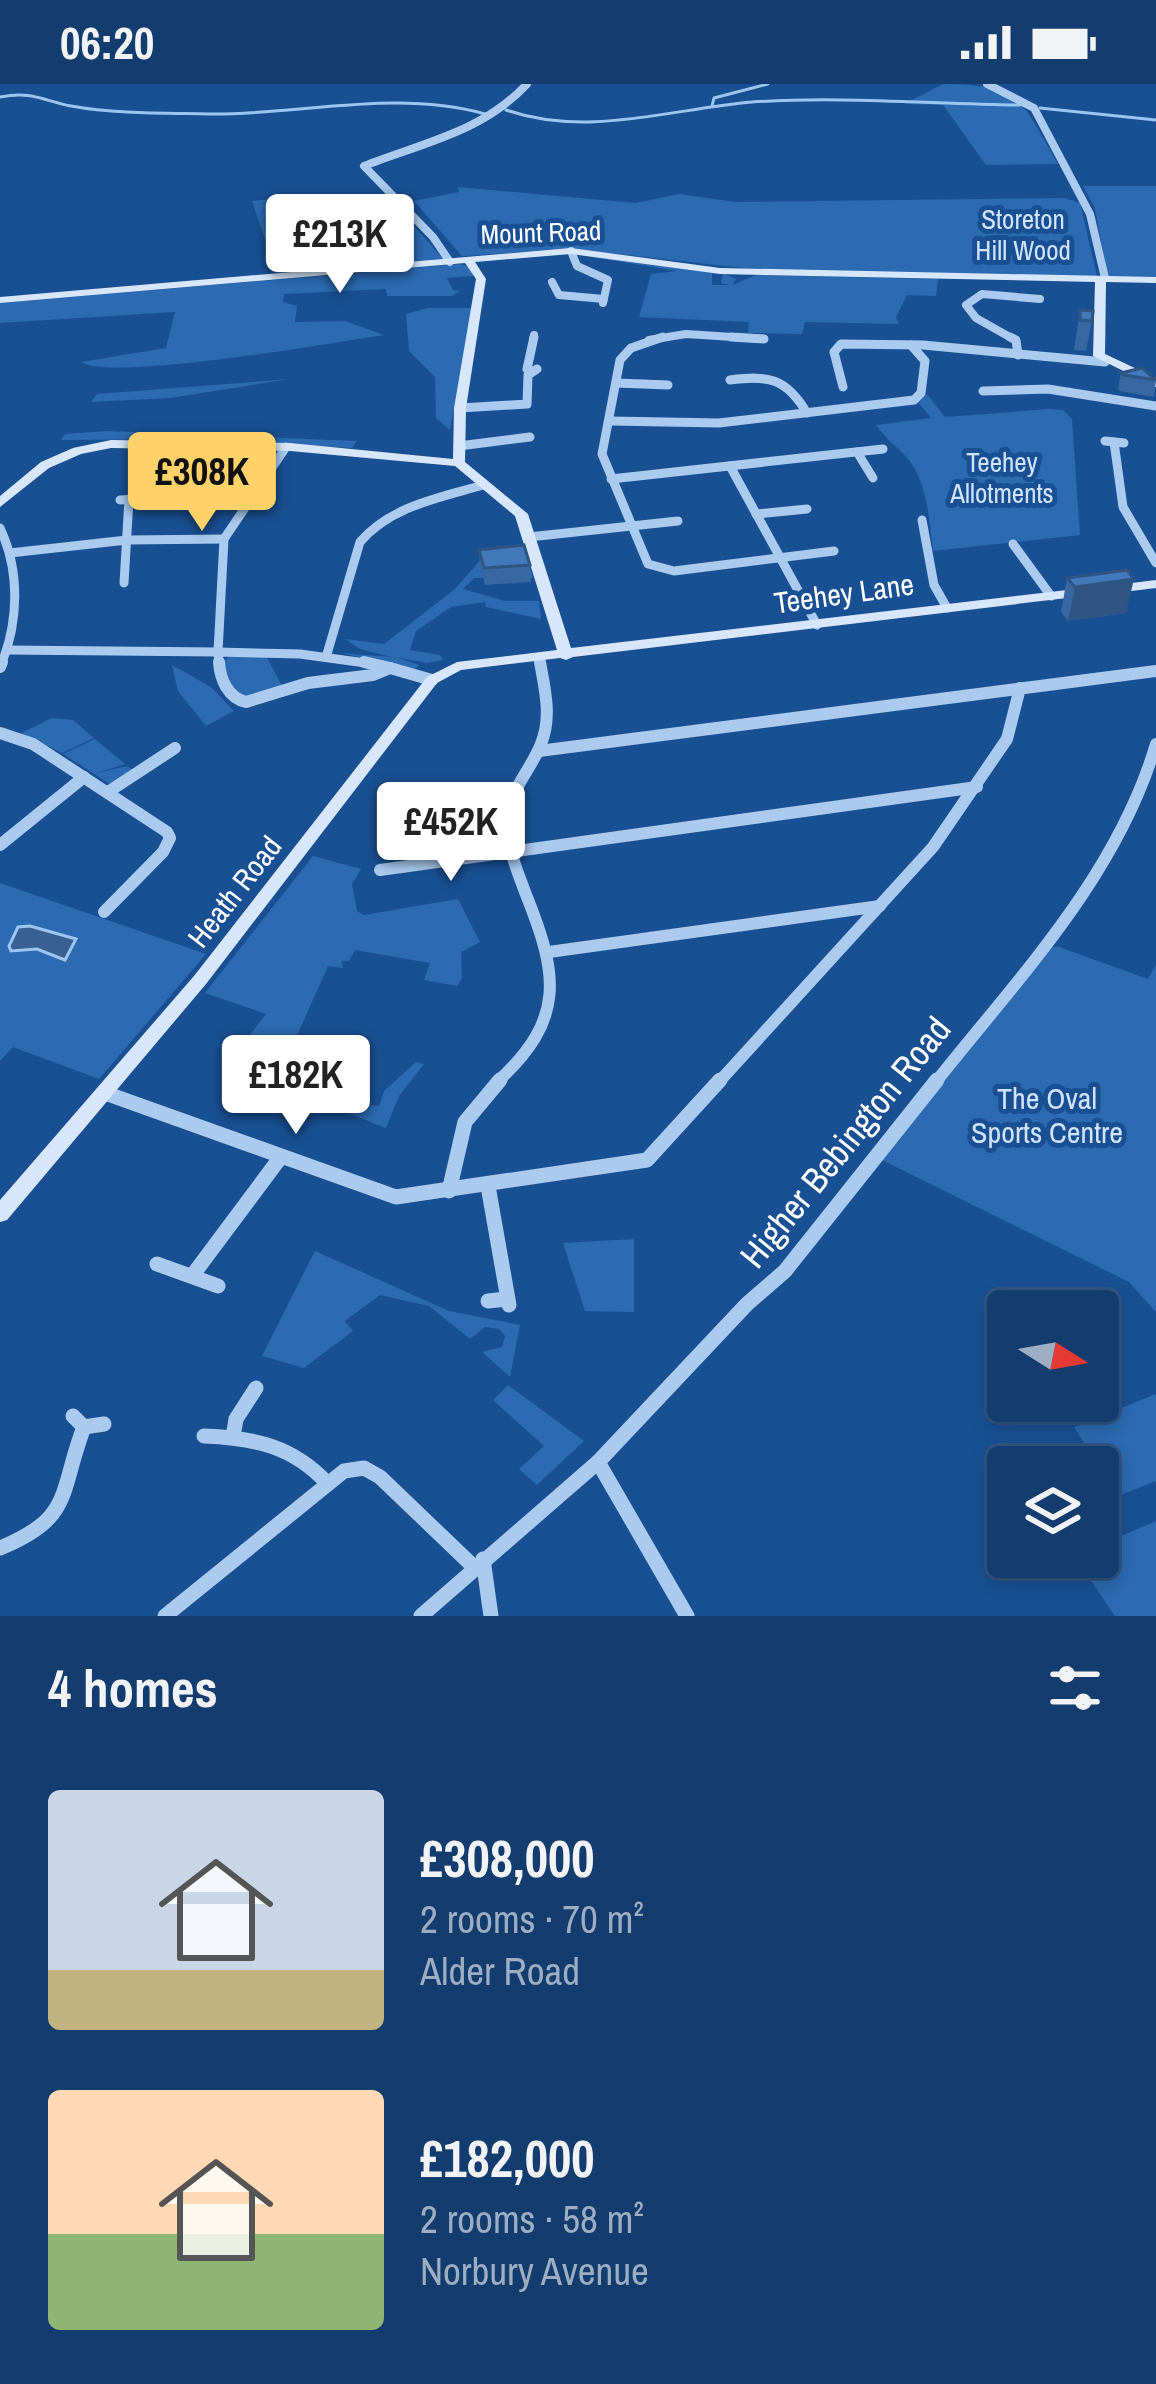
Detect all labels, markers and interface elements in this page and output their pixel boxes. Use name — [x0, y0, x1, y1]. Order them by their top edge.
text: 06:20 — [60, 12, 154, 73]
pin: £213K — [256, 194, 424, 296]
park label: Storeton Hill Wood — [975, 201, 1071, 268]
text: £213K — [293, 207, 387, 259]
street label: Mount Road — [480, 212, 602, 252]
pin: £308K — [118, 432, 286, 534]
park label: Teehey Allotments — [949, 444, 1054, 511]
text: £308K — [155, 445, 249, 497]
street label: Teehey Lane — [771, 563, 916, 623]
pin: £452K — [367, 782, 535, 884]
text: £452K — [404, 795, 498, 847]
street label: Heath Road — [178, 827, 290, 955]
street label: Higher Bebington Road — [729, 1006, 961, 1278]
pin: £182K — [212, 1035, 380, 1137]
text: £182K — [249, 1048, 343, 1100]
park label: The Oval Sports Centre — [971, 1078, 1123, 1152]
north arrow — [987, 1290, 1119, 1422]
map controls — [987, 1290, 1119, 1578]
button: layers — [987, 1446, 1119, 1578]
text: 4 homes — [48, 1654, 218, 1723]
icon: filters — [1042, 1655, 1108, 1721]
text: £308,000 — [420, 1824, 594, 1893]
icon: home — [144, 1838, 288, 1982]
text: 2 rooms · 70 m² — [420, 1893, 644, 1945]
text: Alder Road — [420, 1945, 580, 1997]
text: £182,000 — [420, 2124, 594, 2193]
icon: home — [144, 2138, 288, 2282]
text: 2 rooms · 58 m² — [420, 2193, 644, 2245]
text: Norbury Avenue — [420, 2245, 649, 2297]

